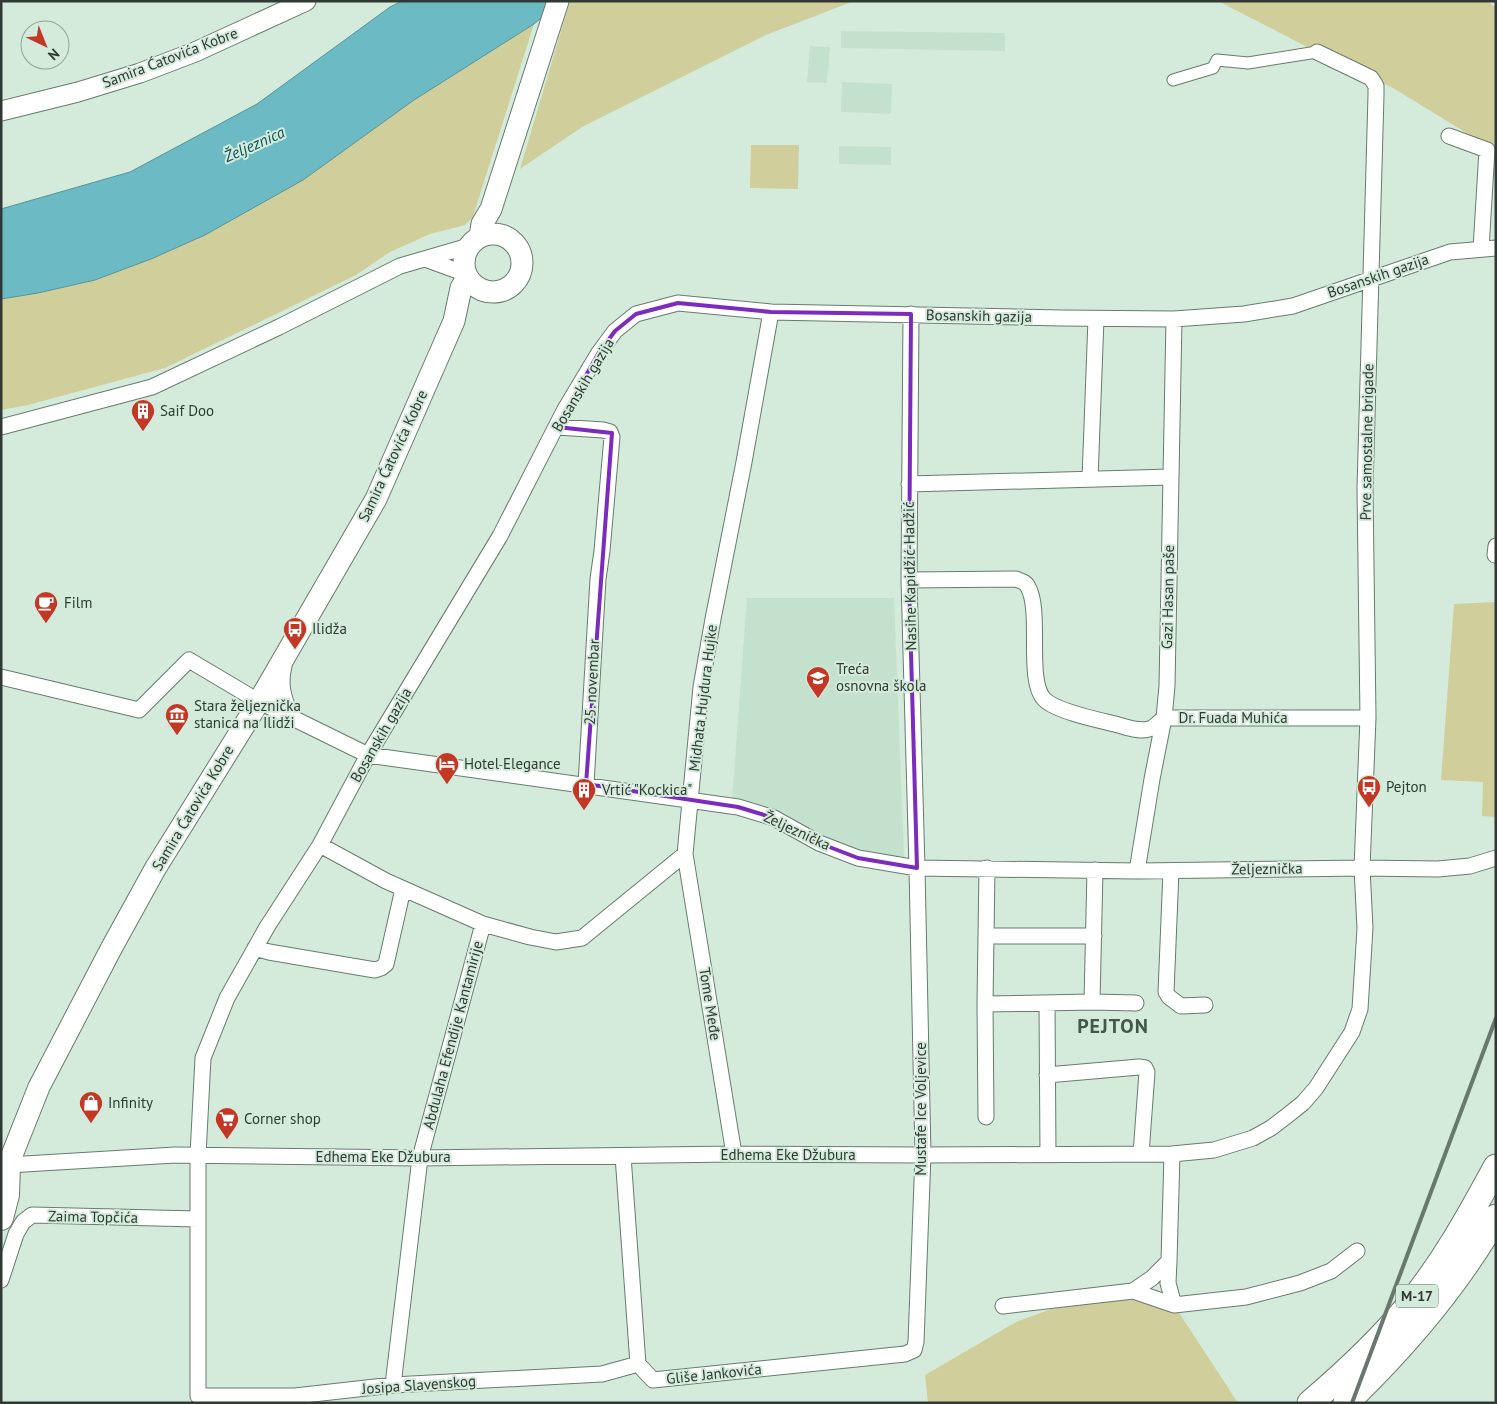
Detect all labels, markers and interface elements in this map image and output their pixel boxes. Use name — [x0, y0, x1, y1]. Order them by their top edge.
north arrow — [20, 20, 70, 70]
street label: Samira Ćatovića Kobre — [99, 23, 240, 92]
text: N — [44, 45, 63, 64]
water label: Željeznica — [220, 122, 288, 167]
street label: Bosanskih gazija — [1325, 249, 1431, 302]
street label: Bosanskih gazija — [926, 305, 1032, 326]
street label: Bosanskih gazija — [547, 334, 618, 435]
street label: Prve samostalne brigade — [1356, 363, 1377, 521]
street label: Samira Ćatovića Kobre — [354, 387, 431, 525]
building icon: Saif Doo — [130, 398, 156, 432]
place label: Saif Doo — [160, 401, 214, 420]
street label: Nasihe Kapidžić-Hadžić — [899, 501, 920, 651]
street label: Gazi Hasan paše — [1157, 545, 1178, 649]
cafe icon: Film — [33, 590, 59, 624]
place label: Film — [64, 593, 92, 612]
bus stop icon: Ilidža — [282, 616, 308, 650]
place label: Ilidža — [312, 619, 347, 638]
street label: Midhata Hujdura Hujke — [684, 623, 721, 772]
street label: 25. novembar — [580, 639, 603, 725]
place label: Treća osnovna škola — [836, 659, 926, 695]
school or university icon: Treća osnovna škola — [805, 665, 831, 699]
street label: Bosanskih gazija — [346, 684, 415, 785]
place label: Stara željeznička stanica na Ilidži — [194, 696, 301, 732]
museum icon: Stara željeznička stanica na Ilidži — [164, 702, 190, 736]
street label: Dr. Fuada Muhića — [1178, 708, 1288, 727]
street label: Samira Ćatovića Kobre — [147, 741, 238, 874]
hotel icon: Hotel Elegance — [434, 751, 460, 785]
place label: Hotel Elegance — [464, 754, 561, 773]
bus stop icon: Pejton — [1356, 774, 1382, 808]
building icon: Vrtić "Kockica" — [571, 777, 597, 811]
place label: Pejton — [1386, 777, 1427, 796]
place label: Vrtić "Kockica" — [601, 780, 692, 799]
street label: Željeznička — [761, 807, 833, 854]
street label: Željeznička — [1231, 858, 1303, 879]
street label: Abdulaha Efendije Kantamirije — [418, 938, 487, 1131]
street label: Tome Međe — [695, 966, 726, 1042]
district label: PEJTON — [1077, 1013, 1149, 1039]
street label: Mustafe Ice Voljevice — [911, 1042, 930, 1176]
shop icon: Infinity — [78, 1090, 104, 1124]
place label: Infinity — [108, 1093, 153, 1112]
supermarket icon: Corner shop — [214, 1106, 240, 1140]
place label: Corner shop — [244, 1109, 321, 1128]
street label: Edhema Eke Džubura — [720, 1145, 856, 1164]
street label: Edhema Eke Džubura — [315, 1147, 451, 1166]
street label: Zaima Topčića — [48, 1206, 138, 1227]
road number: M-17 — [1396, 1284, 1438, 1308]
street label: Gliše Jankovića — [665, 1359, 763, 1388]
street label: Josipa Slavenskog — [360, 1371, 477, 1398]

